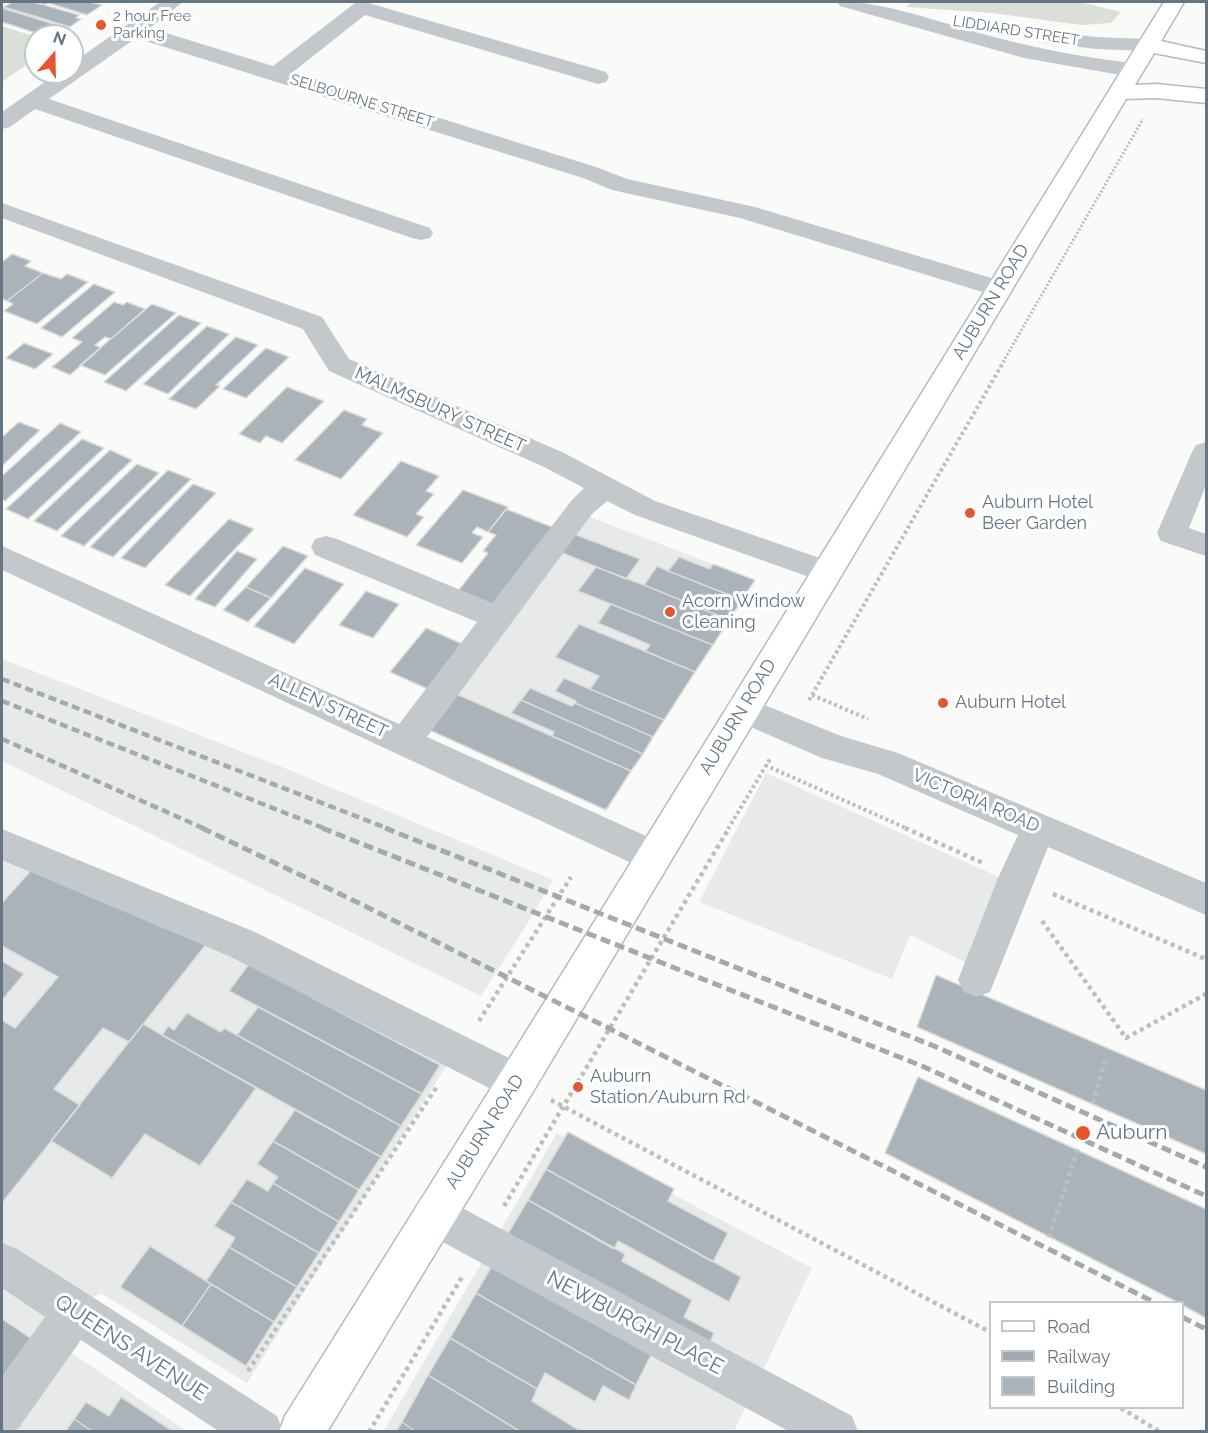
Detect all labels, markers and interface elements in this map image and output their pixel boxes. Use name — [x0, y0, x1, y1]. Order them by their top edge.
place label: 2 hour Free Parking — [113, 7, 191, 42]
street label: LIDDIARD STREET — [952, 12, 1080, 50]
marker: 2 hour Free Parking — [94, 18, 108, 32]
north arrow — [24, 24, 84, 84]
text: N — [51, 27, 69, 50]
street label: SELBOURNE STREET — [288, 71, 436, 131]
street label: AUBURN ROAD — [948, 240, 1034, 364]
street label: MALMSBURY STREET — [351, 363, 529, 457]
place label: Auburn Hotel Beer Garden — [982, 492, 1093, 534]
marker: Auburn Hotel Beer Garden — [963, 506, 977, 520]
place label: Acorn Window Cleaning — [682, 591, 805, 634]
marker: Acorn Window Cleaning — [663, 605, 677, 619]
street label: AUBURN ROAD — [695, 655, 781, 779]
street label: ALLEN STREET — [265, 669, 391, 743]
place label: Auburn Hotel — [955, 692, 1066, 714]
marker: Auburn Hotel — [936, 696, 950, 710]
street label: VICTORIA ROAD — [909, 765, 1043, 837]
place label: Auburn Station/Auburn Rd — [590, 1066, 746, 1108]
street label: AUBURN ROAD — [441, 1071, 529, 1193]
marker: Auburn Station/Auburn Rd — [571, 1080, 585, 1094]
place label: Auburn — [1096, 1120, 1167, 1146]
marker: Auburn — [1074, 1124, 1092, 1142]
street label: NEWBURGH PLACE — [542, 1266, 728, 1380]
street label: QUEENS AVENUE — [50, 1289, 212, 1407]
legend — [989, 1301, 1184, 1409]
text: Road — [1047, 1316, 1090, 1337]
text: Railway — [1047, 1346, 1111, 1367]
text: Building — [1047, 1376, 1115, 1397]

